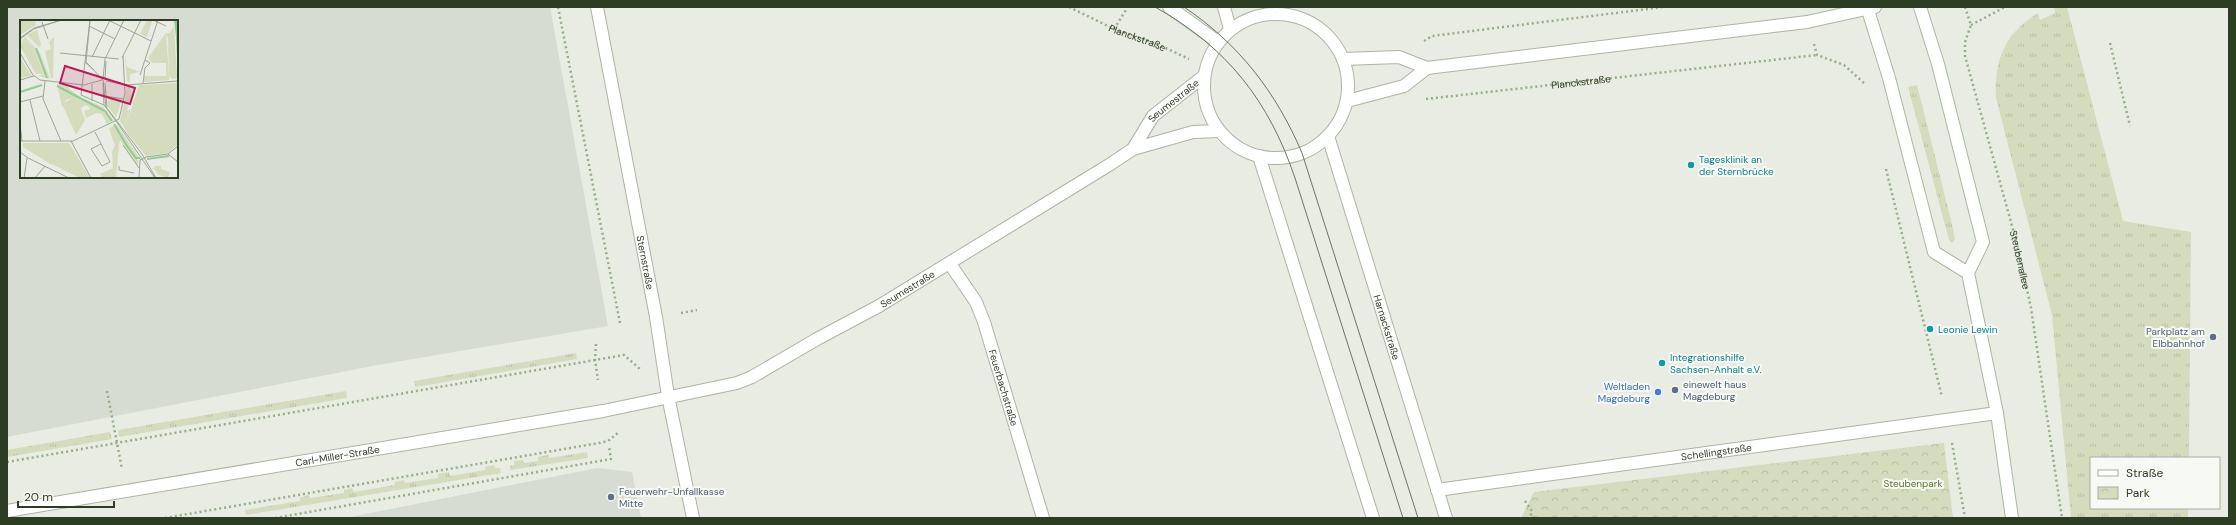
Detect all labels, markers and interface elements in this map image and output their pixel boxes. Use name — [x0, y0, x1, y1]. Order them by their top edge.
inset map — [20, 20, 178, 178]
street label: Planckstraße — [1107, 21, 1168, 54]
street label: Planckstraße — [1551, 72, 1612, 91]
street label: Seumestraße — [1145, 76, 1202, 124]
place label: Tagesklinik an der Sternbrücke — [1699, 153, 1774, 178]
marker: Tagesklinik an der Sternbrücke — [1686, 160, 1696, 170]
street label: Steubenallee — [2007, 229, 2033, 291]
street label: Sternstraße — [634, 234, 657, 291]
street label: Seumestraße — [877, 267, 937, 310]
street label: Harnackstraße — [1371, 293, 1403, 362]
place label: Leonie Lewin — [1938, 323, 1998, 336]
marker: Leonie Lewin — [1925, 324, 1935, 334]
place label: Parkplatz am Elbbahnhof — [2146, 325, 2206, 350]
marker: Parkplatz am Elbbahnhof — [2208, 332, 2218, 342]
street label: Feuerbachstraße — [986, 348, 1021, 428]
place label: Integrationshilfe Sachsen-Anhalt e.V. — [1670, 351, 1761, 376]
marker: Integrationshilfe Sachsen-Anhalt e.V. — [1657, 358, 1667, 368]
place label: einewelt haus Magdeburg — [1683, 378, 1746, 403]
place label: Weltladen Magdeburg — [1598, 380, 1650, 405]
marker: einewelt haus Magdeburg — [1670, 385, 1680, 395]
marker: Weltladen Magdeburg — [1653, 387, 1663, 397]
street label: Schellingstraße — [1680, 440, 1753, 463]
street label: Carl-Miller-Straße — [294, 442, 381, 469]
legend — [2090, 457, 2220, 509]
text: Straße — [2126, 465, 2163, 481]
park label: Steubenpark — [1883, 477, 1943, 490]
scale bar — [18, 483, 114, 509]
place label: Feuerwehr-Unfallkasse Mitte — [619, 485, 725, 510]
text: Park — [2126, 485, 2150, 501]
text: 20 m — [24, 489, 53, 505]
marker: Feuerwehr-Unfallkasse Mitte — [606, 492, 616, 502]

